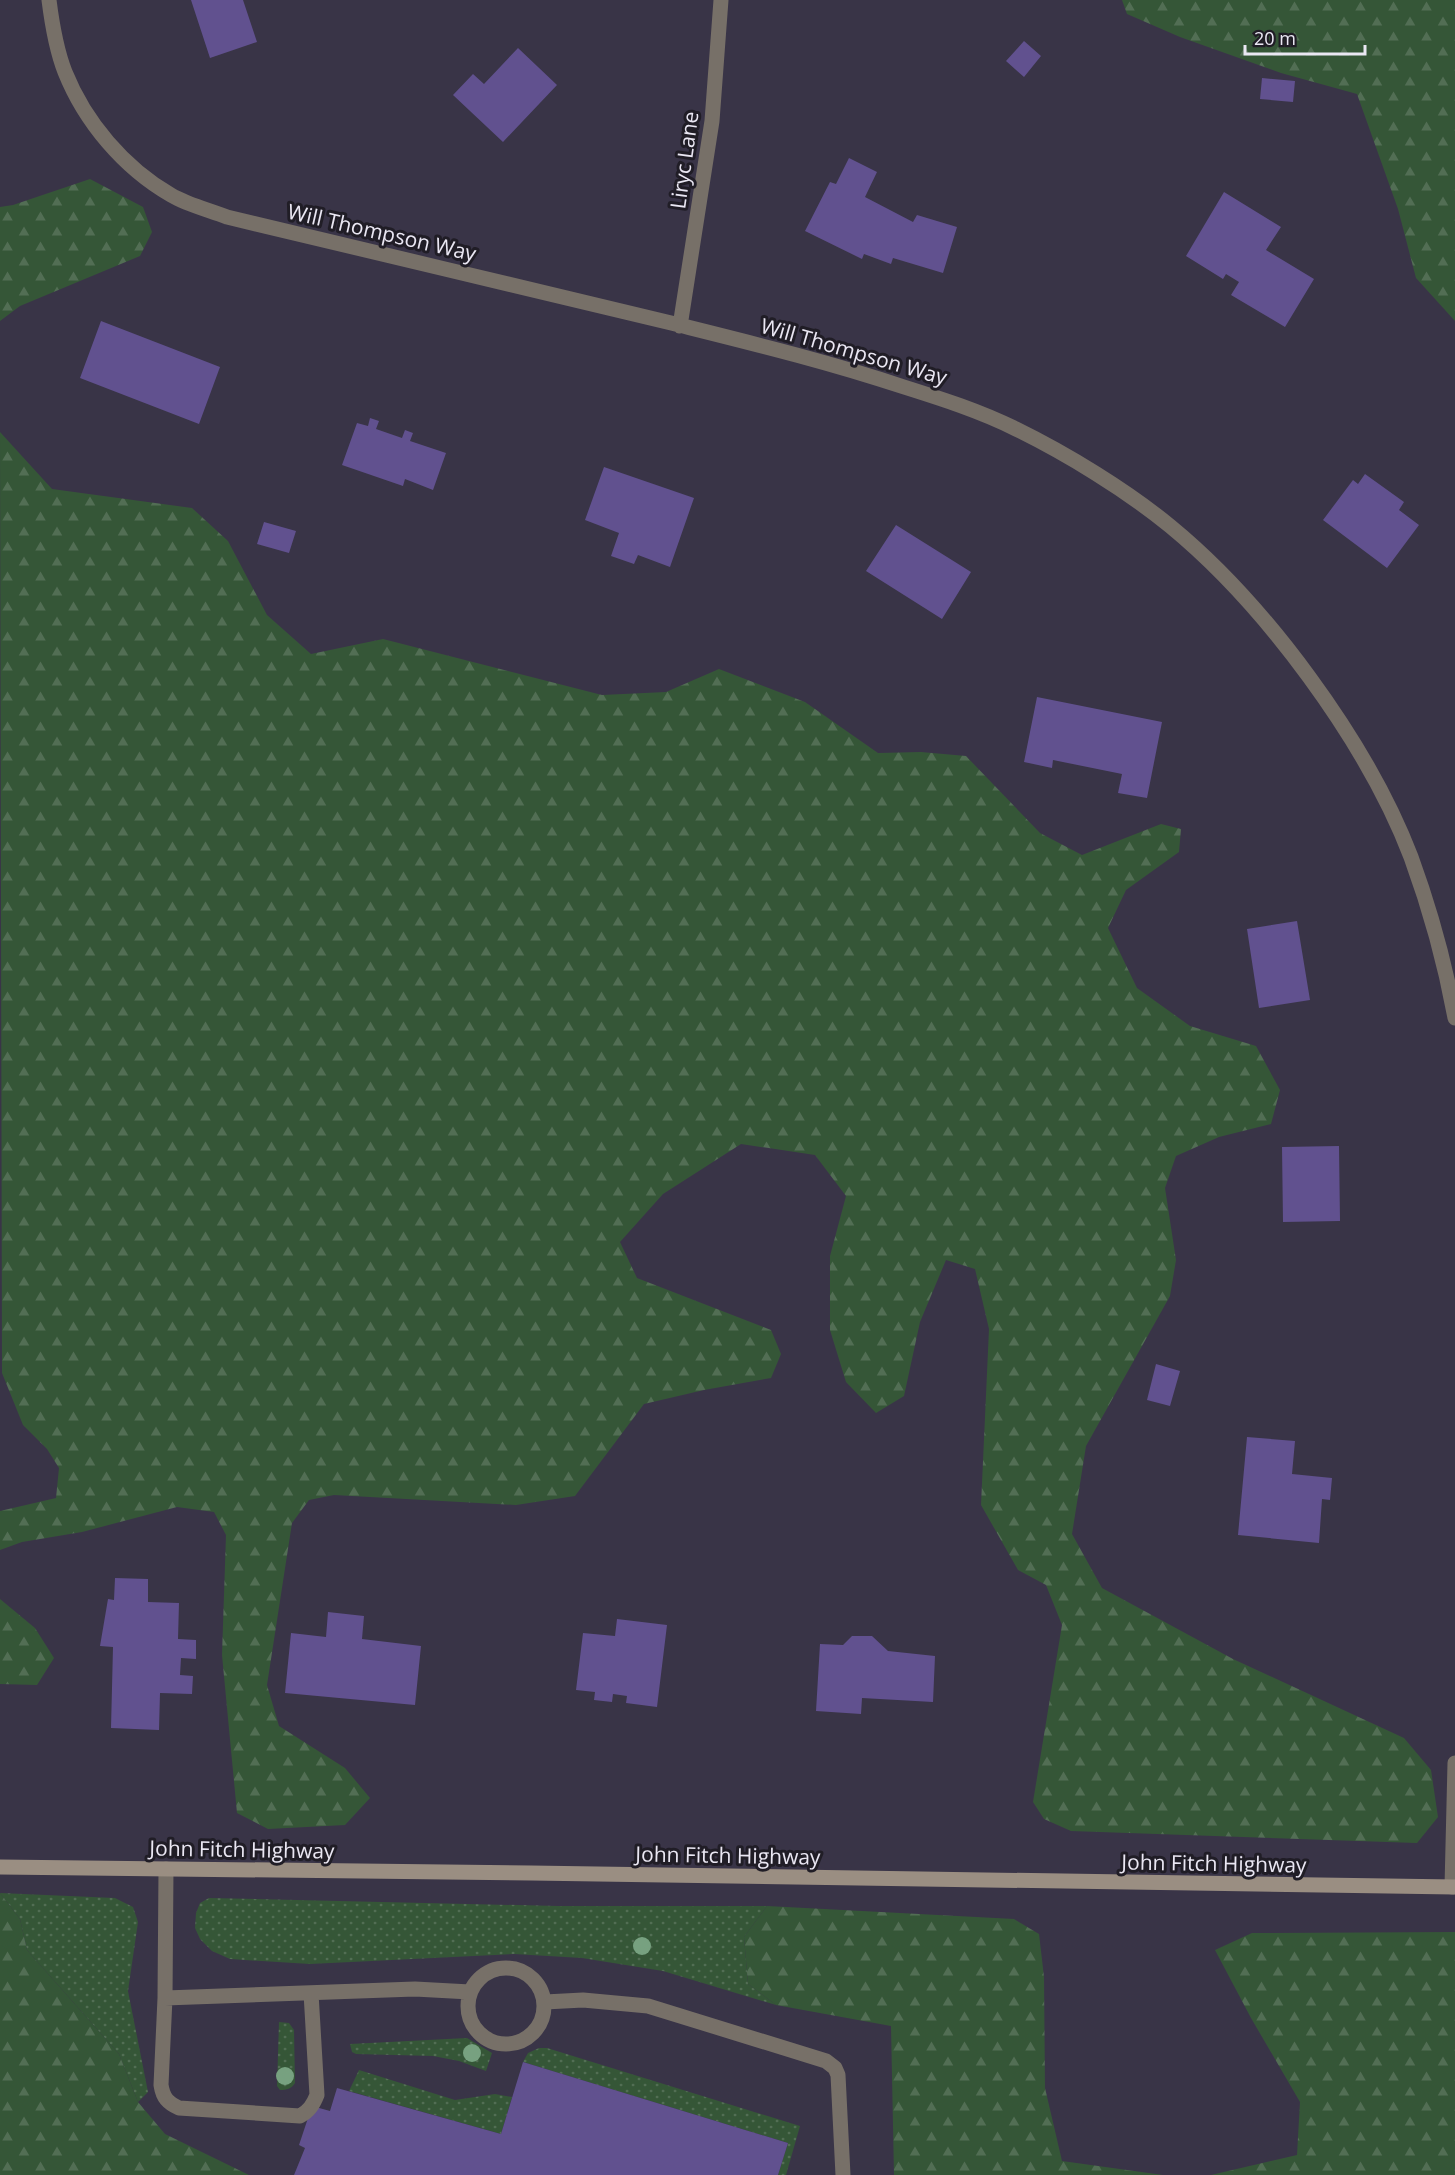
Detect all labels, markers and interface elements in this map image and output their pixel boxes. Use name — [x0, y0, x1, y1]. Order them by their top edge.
scale bar — [1245, 18, 1365, 56]
text: 20 m — [1254, 26, 1296, 50]
street label: Liryc Lane — [663, 109, 705, 211]
street label: Will Thompson Way — [285, 197, 479, 267]
street label: Will Thompson Way — [758, 311, 951, 391]
street label: John Fitch Highway — [147, 1833, 335, 1865]
street label: John Fitch Highway — [633, 1839, 821, 1871]
street label: John Fitch Highway — [1119, 1847, 1307, 1879]

